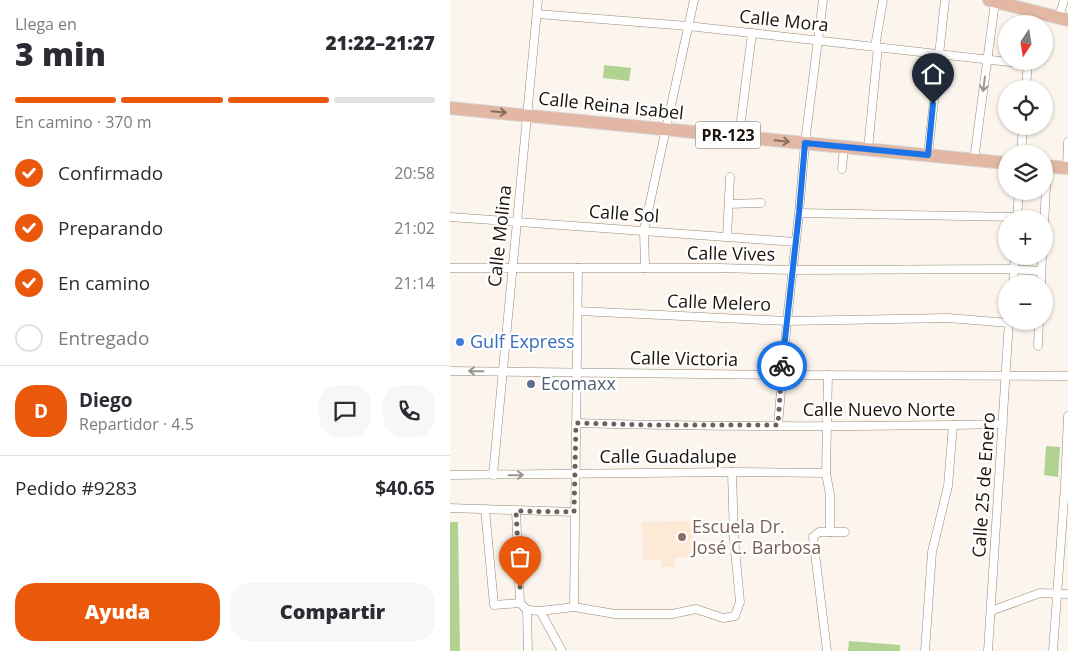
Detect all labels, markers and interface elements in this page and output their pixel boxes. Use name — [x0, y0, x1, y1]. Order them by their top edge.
street label: Calle Mora — [738, 3, 830, 37]
text: Llega en — [15, 13, 77, 35]
north arrow — [998, 15, 1052, 70]
map controls — [998, 15, 1053, 330]
text: 21:22–21:27 — [325, 30, 435, 56]
text: 3 min — [15, 32, 106, 75]
pin — [912, 53, 954, 104]
icon: home — [919, 60, 947, 88]
one-way arrow — [978, 76, 988, 92]
button: locate — [998, 80, 1053, 135]
street label: Calle Reina Isabel — [537, 85, 685, 125]
one-way arrow — [490, 107, 506, 117]
text: En camino · 370 m — [15, 111, 152, 133]
road number: PR-123 — [696, 122, 760, 148]
one-way arrow — [774, 136, 790, 146]
button: layers — [998, 145, 1053, 200]
icon: check — [15, 159, 43, 187]
text: Confirmado — [58, 160, 163, 186]
text: 20:58 — [394, 162, 435, 184]
street label: Calle Molina — [482, 184, 516, 288]
street label: Calle Sol — [588, 199, 660, 227]
button: + — [998, 210, 1053, 265]
icon: check — [15, 214, 43, 242]
text: Preparando — [58, 215, 163, 241]
text: 21:02 — [394, 217, 435, 239]
street label: Calle Vives — [687, 240, 775, 266]
icon: check — [15, 269, 43, 297]
text: En camino — [58, 270, 150, 296]
text: 21:14 — [394, 272, 435, 294]
button: − — [998, 275, 1053, 330]
street label: Calle Melero — [666, 288, 772, 316]
text: Entregado — [58, 325, 149, 351]
place label: Gulf Express — [470, 329, 574, 353]
marker: Gulf Express — [454, 336, 466, 348]
courier — [757, 341, 807, 391]
street label: Calle Victoria — [630, 345, 738, 371]
icon: bike — [768, 352, 796, 380]
one-way arrow — [468, 366, 484, 376]
place label: Ecomaxx — [541, 371, 617, 395]
marker: Ecomaxx — [525, 378, 537, 390]
button: chat — [319, 385, 371, 437]
button: phone — [383, 385, 435, 437]
text: Diego — [79, 387, 133, 413]
street label: Calle Nuevo Norte — [803, 397, 955, 421]
text: D — [34, 398, 48, 424]
street label: Calle 25 de Enero — [966, 411, 1000, 558]
text: Repartidor · 4.5 — [79, 413, 194, 435]
street label: Calle Guadalupe — [599, 444, 737, 468]
one-way arrow — [508, 470, 524, 480]
text: Pedido #9283 — [15, 475, 137, 501]
text: $40.65 — [375, 475, 435, 501]
place label: Escuela Dr. José C. Barbosa — [690, 514, 821, 559]
marker: Escuela Dr. José C. Barbosa — [676, 531, 688, 543]
pin — [499, 536, 541, 587]
icon: bag — [506, 543, 534, 571]
button: Ayuda — [15, 583, 220, 641]
button: Compartir — [230, 583, 435, 641]

